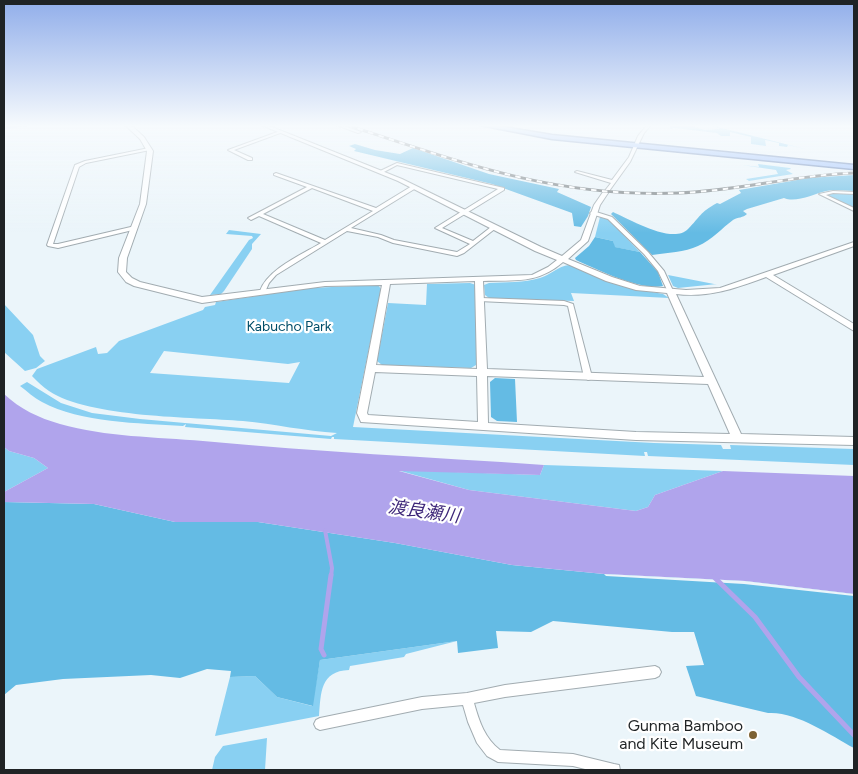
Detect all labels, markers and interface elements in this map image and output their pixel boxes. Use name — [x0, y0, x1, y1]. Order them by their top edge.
park label: Kabucho Park — [246, 319, 332, 335]
water label: 渡良瀬川 — [387, 496, 461, 528]
place label: Gunma Bamboo and Kite Museum — [619, 716, 743, 754]
marker: Gunma Bamboo and Kite Museum — [747, 729, 759, 741]

